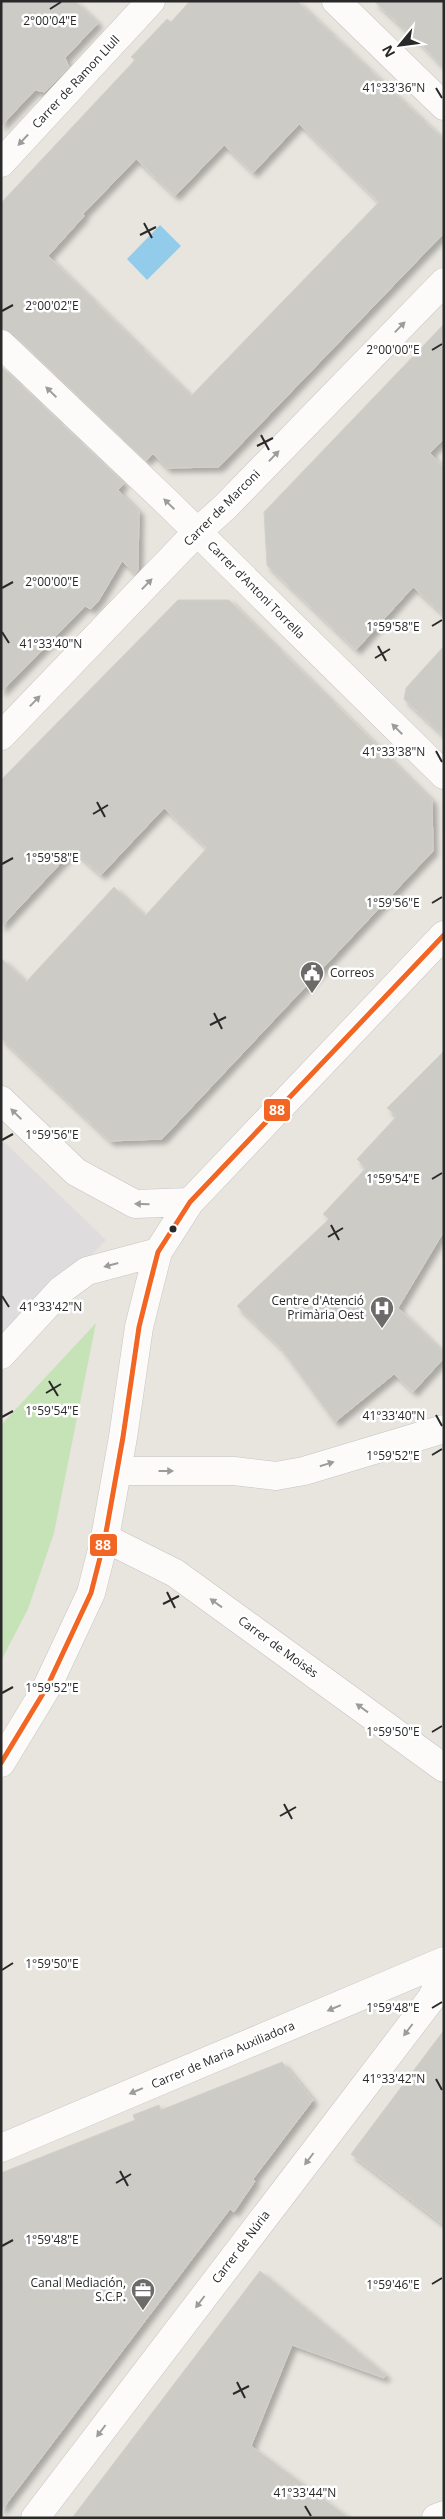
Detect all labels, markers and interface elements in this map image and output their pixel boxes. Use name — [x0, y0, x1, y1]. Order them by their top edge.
text: 2°00'04"E — [23, 12, 77, 29]
north arrow — [375, 20, 425, 70]
street label: Carrer de Ramon Llull — [28, 31, 123, 132]
text: N — [377, 42, 399, 61]
text: 41°33'36"N — [363, 79, 425, 96]
one-way arrow — [17, 133, 29, 145]
text: 2°00'02"E — [25, 297, 79, 314]
one-way arrow — [393, 321, 405, 333]
text: 2°00'00"E — [366, 341, 420, 358]
one-way arrow — [46, 386, 58, 398]
one-way arrow — [268, 450, 280, 462]
street label: Carrer de Marconi — [180, 466, 264, 550]
one-way arrow — [163, 498, 175, 510]
street label: Carrer d'Antoni Torrella — [204, 537, 309, 642]
text: 2°00'00"E — [25, 573, 79, 590]
one-way arrow — [141, 578, 153, 590]
text: 1°59'58"E — [366, 618, 420, 635]
text: 41°33'40"N — [20, 635, 82, 652]
one-way arrow — [29, 695, 41, 707]
one-way arrow — [391, 723, 403, 735]
text: 41°33'38"N — [363, 743, 425, 760]
text: 1°59'58"E — [25, 849, 79, 866]
text: 1°59'56"E — [366, 894, 420, 911]
public building icon: Correos — [299, 960, 325, 994]
place label: Correos — [330, 964, 375, 981]
line badge: 88 — [263, 1098, 291, 1122]
text: 88 — [269, 1100, 285, 1119]
one-way arrow — [10, 1108, 22, 1120]
text: 1°59'56"E — [25, 1126, 79, 1143]
text: 1°59'54"E — [366, 1170, 420, 1187]
one-way arrow — [134, 1199, 150, 1207]
unlabelled marker — [168, 1224, 178, 1234]
one-way arrow — [104, 1261, 119, 1269]
place label: Centre d'Atenció Primària Oest — [271, 1292, 364, 1323]
hospital icon: Centre d'Atenció Primària Oest — [369, 1295, 395, 1329]
text: 41°33'42"N — [20, 1298, 82, 1315]
text: 1°59'54"E — [25, 1402, 79, 1419]
text: 41°33'40"N — [363, 1407, 425, 1424]
text: 1°59'52"E — [366, 1447, 420, 1464]
one-way arrow — [319, 1460, 334, 1467]
one-way arrow — [158, 1467, 174, 1475]
line badge: 88 — [89, 1533, 118, 1557]
text: 88 — [95, 1535, 111, 1554]
one-way arrow — [209, 1598, 223, 1608]
street label: Carrer de Moisès — [235, 1612, 322, 1682]
text: 1°59'52"E — [25, 1679, 79, 1696]
one-way arrow — [356, 1703, 369, 1714]
text: 1°59'50"E — [366, 1723, 420, 1740]
text: 1°59'50"E — [25, 1955, 79, 1972]
text: 1°59'48"E — [366, 1999, 420, 2016]
one-way arrow — [327, 2004, 341, 2012]
street label: Carrer de Maria Auxiliadora — [148, 2017, 297, 2093]
one-way arrow — [402, 2023, 413, 2036]
text: 41°33'42"N — [363, 2070, 425, 2087]
one-way arrow — [129, 2088, 143, 2096]
one-way arrow — [303, 2152, 314, 2165]
street label: Carrer de Núria — [208, 2207, 274, 2287]
text: 1°59'48"E — [25, 2231, 79, 2248]
place label: Canal Mediación, S.C.P. — [31, 2274, 126, 2305]
text: 1°59'46"E — [366, 2276, 420, 2293]
office icon: Canal Mediación, S.C.P. — [130, 2277, 156, 2311]
one-way arrow — [194, 2295, 205, 2308]
one-way arrow — [96, 2424, 106, 2438]
text: 41°33'44"N — [274, 2484, 336, 2501]

